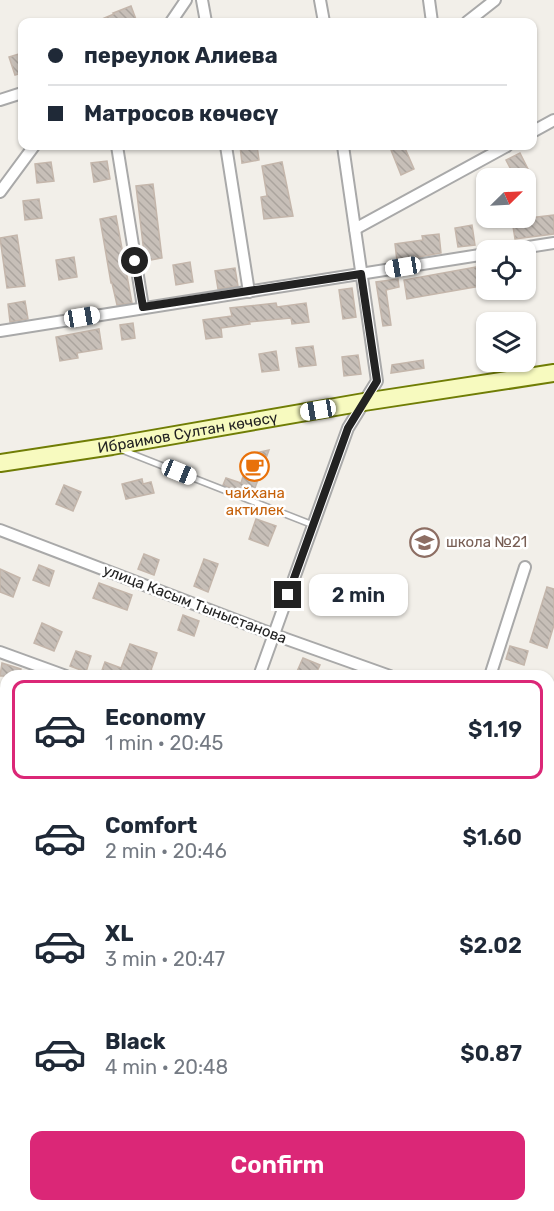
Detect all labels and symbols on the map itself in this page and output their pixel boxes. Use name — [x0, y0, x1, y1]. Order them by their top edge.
north arrow — [476, 168, 536, 228]
route start — [121, 247, 148, 274]
car — [384, 255, 422, 279]
car — [63, 305, 101, 329]
car — [299, 398, 337, 422]
street label: Ибраимов Султан көчөсү — [96, 408, 279, 457]
cafe icon: чайхана актилек — [239, 450, 271, 482]
car — [159, 457, 199, 487]
place label: чайхана актилек — [225, 484, 285, 519]
school or university icon: школа №21 — [409, 526, 441, 558]
place label: школа №21 — [446, 533, 527, 551]
street label: улица Касым Тыныстанова — [101, 561, 289, 647]
callout: 2 min — [309, 574, 408, 616]
route end — [274, 581, 301, 608]

